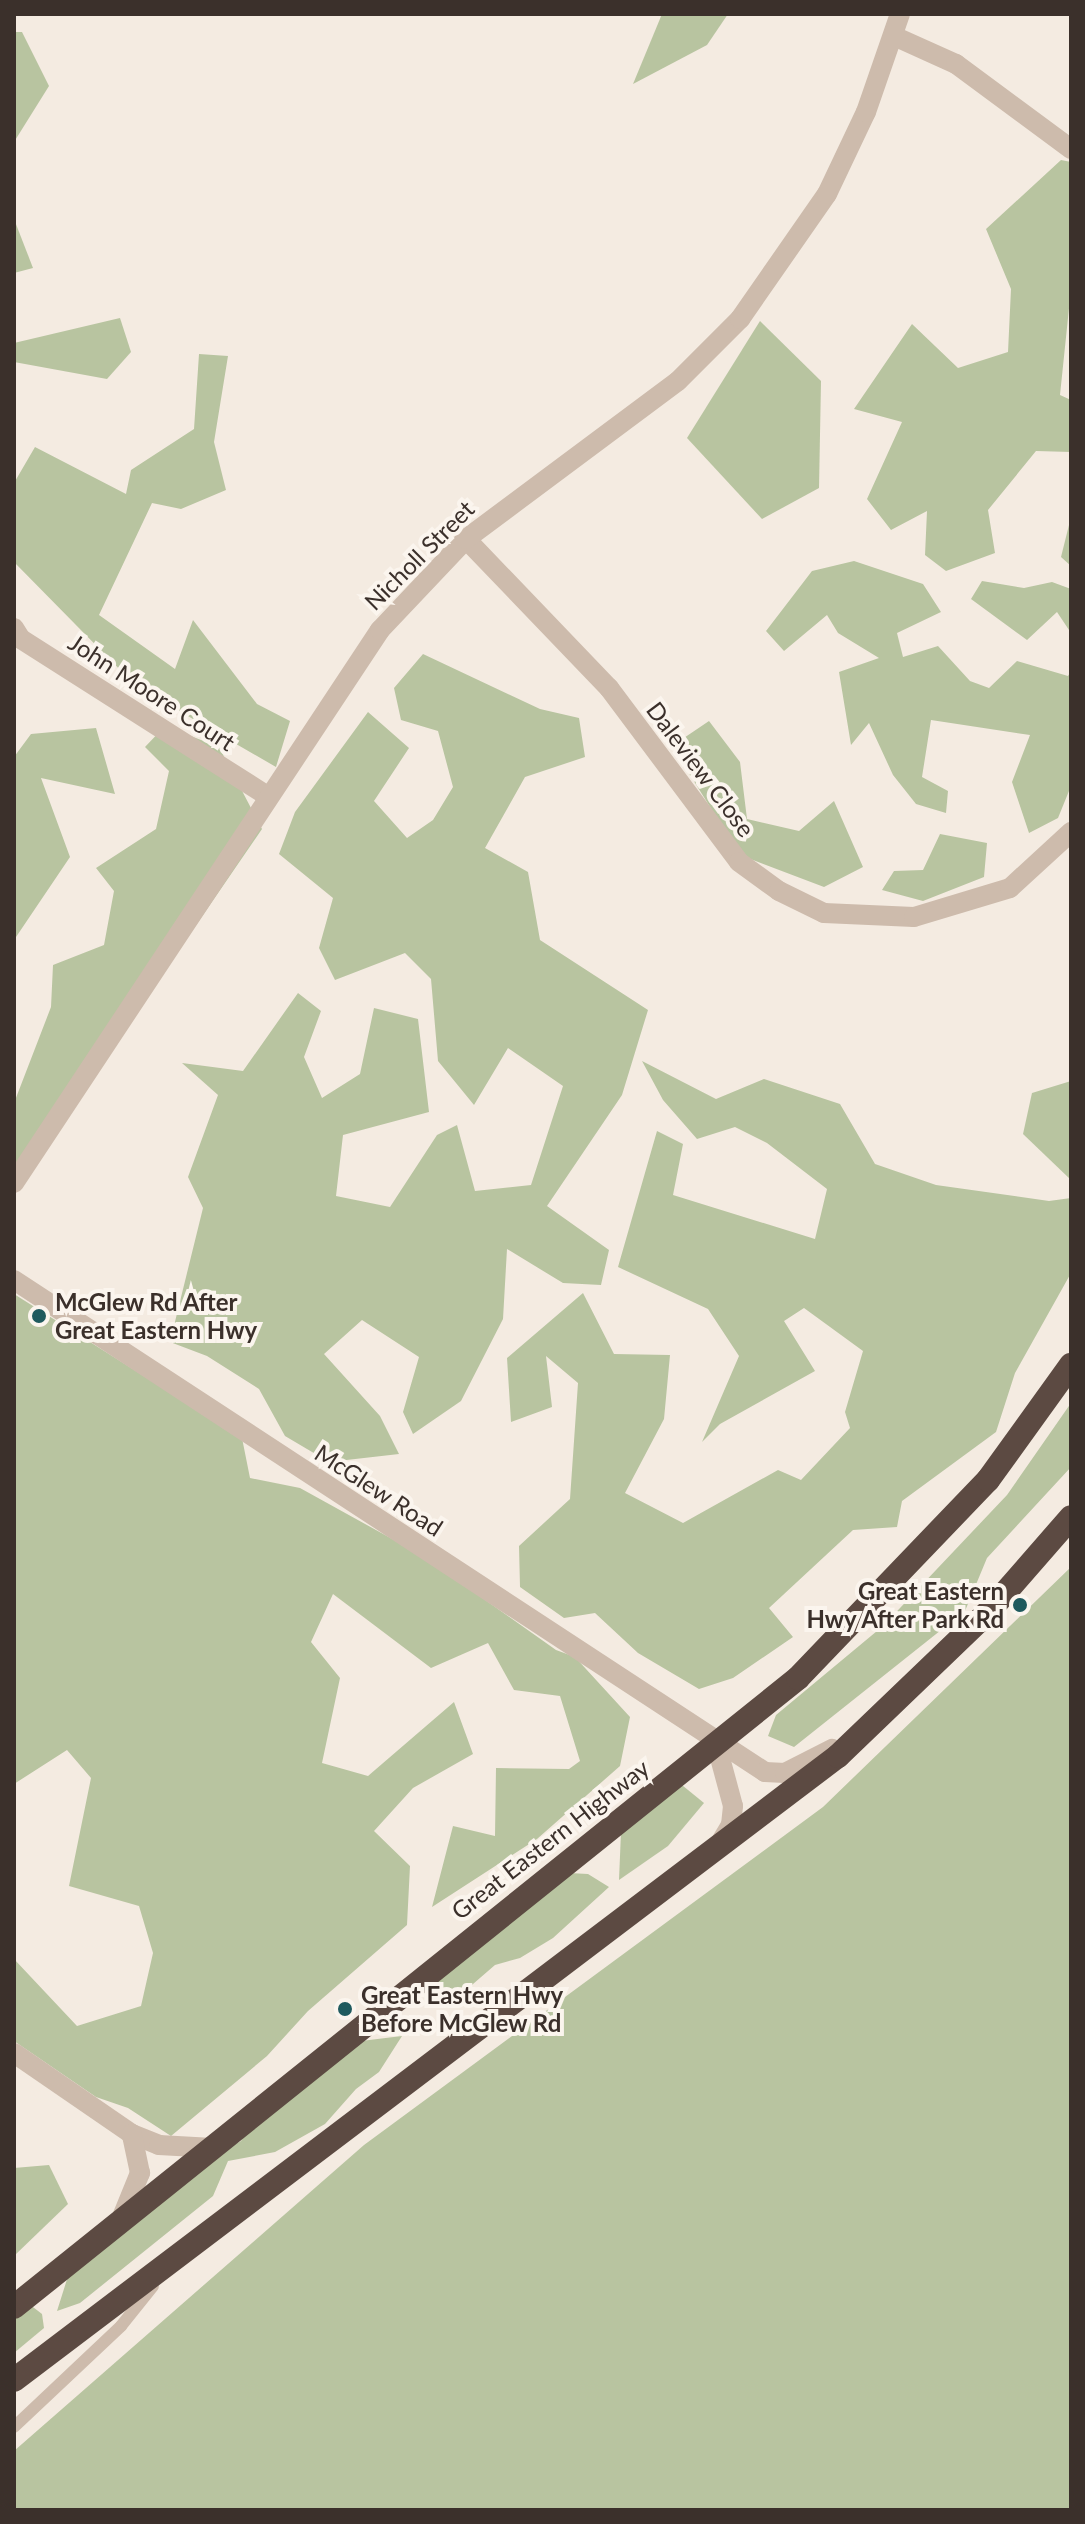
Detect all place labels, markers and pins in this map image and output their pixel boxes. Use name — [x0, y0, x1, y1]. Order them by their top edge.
place label: McGlew Rd After Great Eastern Hwy — [55, 1288, 257, 1344]
marker: McGlew Rd After Great Eastern Hwy — [30, 1307, 48, 1325]
place label: Great Eastern Hwy After Park Rd — [805, 1577, 1004, 1633]
marker: Great Eastern Hwy After Park Rd — [1011, 1596, 1029, 1614]
place label: Great Eastern Hwy Before McGlew Rd — [361, 1981, 563, 2037]
marker: Great Eastern Hwy Before McGlew Rd — [336, 2000, 354, 2018]

